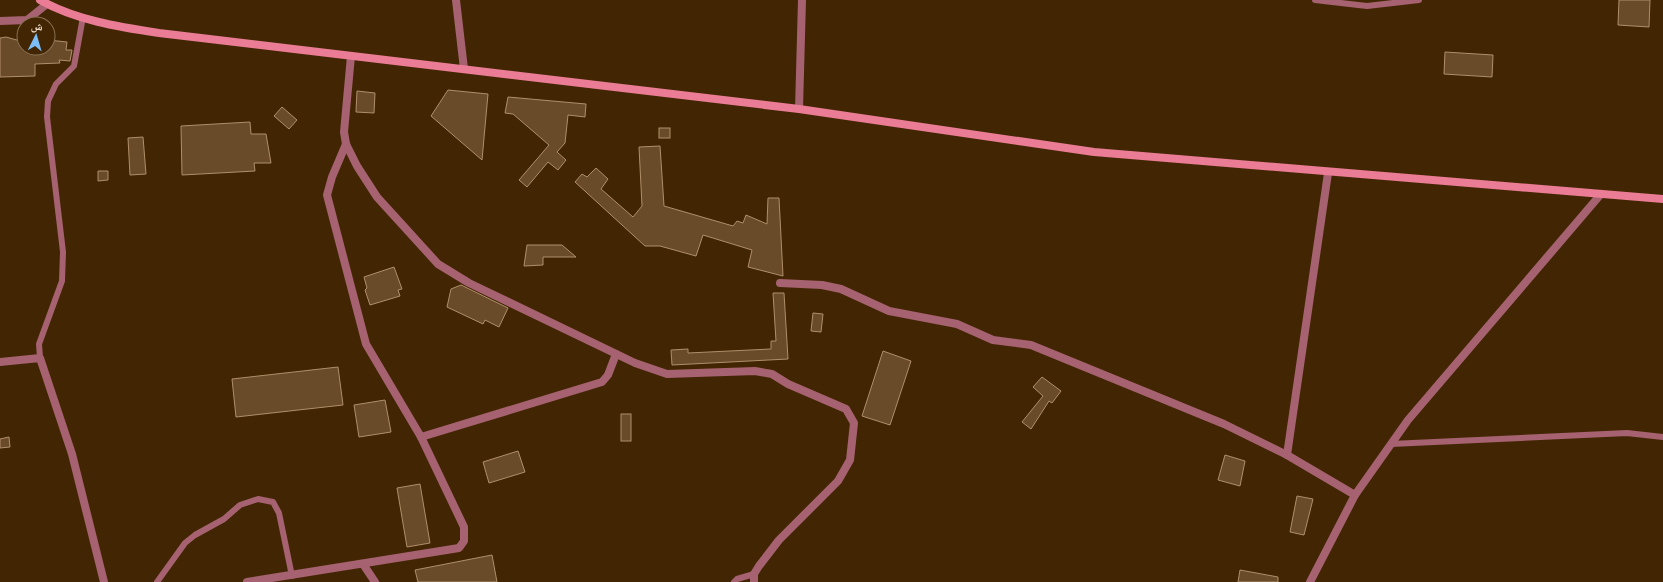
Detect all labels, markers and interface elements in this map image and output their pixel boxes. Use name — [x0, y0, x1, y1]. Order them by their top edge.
north arrow — [16, 16, 56, 56]
text: ش — [30, 20, 44, 35]

